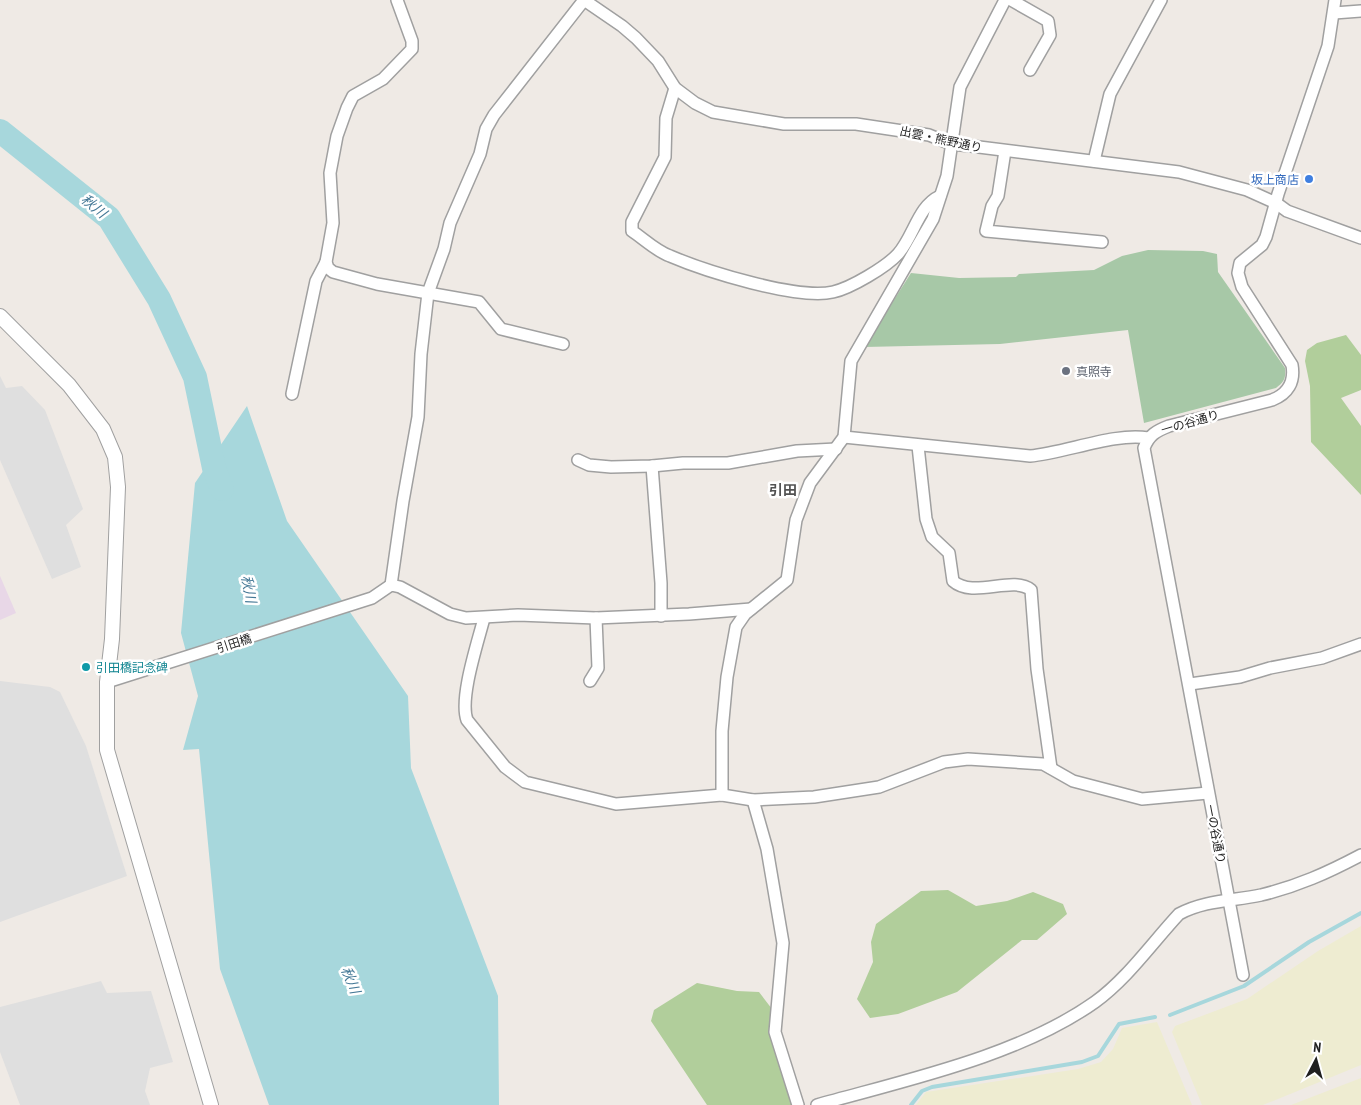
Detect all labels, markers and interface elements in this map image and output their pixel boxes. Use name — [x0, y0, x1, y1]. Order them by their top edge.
street label: 出雲・熊野通り — [898, 123, 984, 155]
place label: 坂上商店 — [1251, 172, 1299, 187]
marker: 坂上商店 — [1303, 173, 1315, 185]
water label: 秋川 — [77, 190, 112, 223]
place label: 真照寺 — [1076, 364, 1112, 379]
marker: 真照寺 — [1060, 365, 1072, 377]
street label: 一の谷通り — [1159, 407, 1221, 437]
district label: 引田 — [769, 481, 797, 499]
water label: 秋川 — [237, 574, 261, 606]
street label: 引田橋 — [215, 630, 253, 656]
place label: 引田橋記念碑 — [96, 660, 168, 675]
marker: 引田橋記念碑 — [80, 661, 92, 673]
street label: 一の谷通り — [1203, 803, 1229, 865]
water label: 秋川 — [337, 964, 365, 998]
north arrow — [1291, 1035, 1341, 1085]
text: N — [1313, 1038, 1322, 1056]

